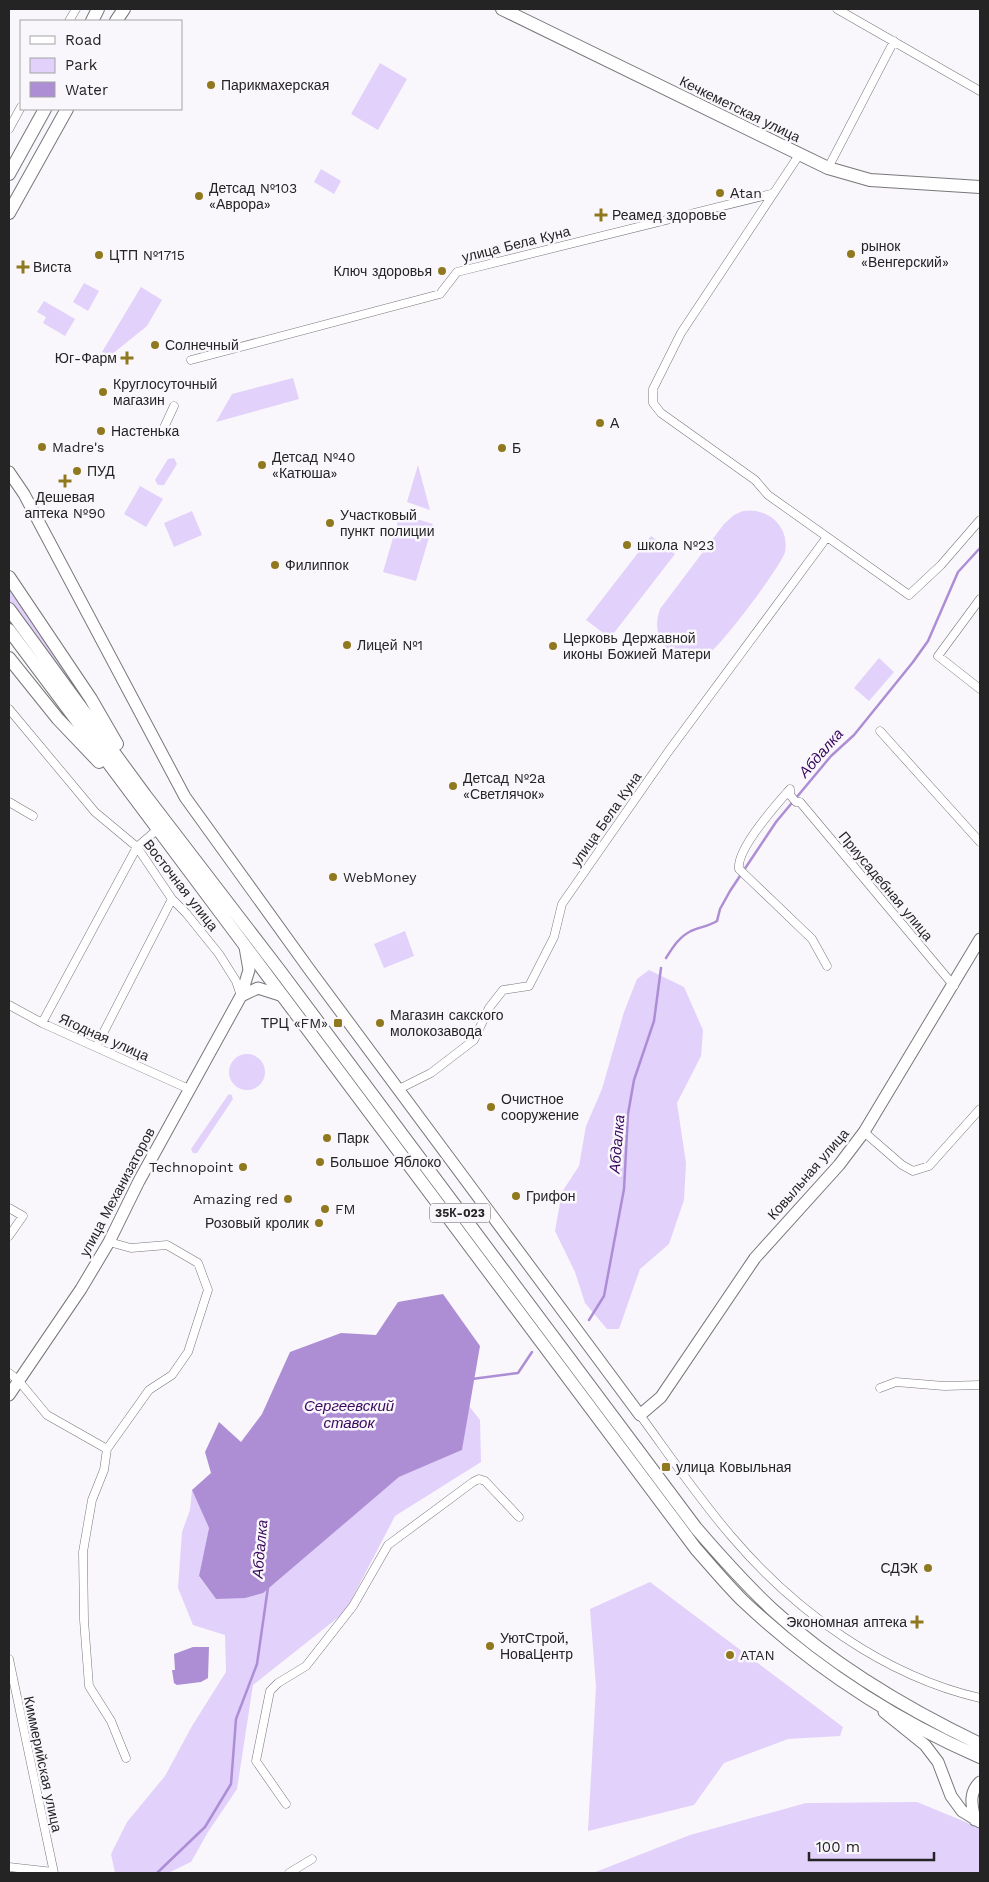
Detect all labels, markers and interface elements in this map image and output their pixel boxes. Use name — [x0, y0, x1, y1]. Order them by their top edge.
legend — [20, 20, 182, 110]
text: Road — [65, 31, 102, 49]
text: Park — [65, 56, 98, 74]
street label: Кечкеметская улица — [677, 73, 803, 145]
place label: Парикмахерская — [221, 77, 329, 93]
marker: Парикмахерская — [205, 79, 217, 91]
text: Water — [65, 81, 108, 99]
place label: Детсад №103 «Аврора» — [209, 180, 297, 212]
place label: Аtan — [730, 185, 762, 201]
marker: Аtan — [714, 187, 726, 199]
marker: Детсад №103 «Аврора» — [193, 190, 205, 202]
place label: Реамед здоровье — [612, 207, 727, 223]
marker: Реамед здоровье — [594, 208, 608, 222]
street label: улица Бела Куна — [460, 223, 572, 265]
place label: рынок «Венгерский» — [861, 238, 949, 270]
place label: ЦТП №1715 — [109, 247, 185, 263]
marker: рынок «Венгерский» — [845, 248, 857, 260]
marker: ЦТП №1715 — [93, 249, 105, 261]
place label: Виста — [33, 259, 71, 275]
marker: Виста — [17, 261, 29, 273]
place label: Ключ здоровья — [333, 263, 432, 279]
marker: Ключ здоровья — [436, 265, 448, 277]
place label: Солнечный — [165, 337, 239, 353]
marker: Солнечный — [149, 339, 161, 351]
place label: Юг-Фарм — [55, 350, 117, 366]
marker: Юг-Фарм — [121, 352, 133, 364]
place label: Круглосуточный магазин — [113, 376, 217, 408]
marker: Круглосуточный магазин — [97, 386, 109, 398]
place label: А — [610, 415, 620, 431]
marker: А — [594, 417, 606, 429]
place label: Настенька — [111, 423, 179, 439]
marker: Настенька — [95, 425, 107, 437]
place label: Madre's — [52, 439, 104, 455]
place label: Б — [512, 440, 521, 456]
marker: Madre's — [36, 441, 48, 453]
marker: Б — [496, 442, 508, 454]
place label: Детсад №40 «Катюша» — [272, 449, 355, 481]
marker: Детсад №40 «Катюша» — [256, 459, 268, 471]
place label: ПУД — [87, 463, 115, 479]
marker: ПУД — [71, 465, 83, 477]
marker: Дешевая аптека №90 — [59, 475, 71, 487]
place label: Дешевая аптека №90 — [24, 489, 106, 521]
place label: Участковый пункт полиции — [340, 507, 435, 539]
marker: Участковый пункт полиции — [324, 517, 336, 529]
place label: школа №23 — [637, 537, 714, 553]
marker: школа №23 — [621, 539, 633, 551]
place label: Филиппок — [285, 557, 349, 573]
marker: Филиппок — [269, 559, 281, 571]
place label: Церковь Державной иконы Божией Матери — [563, 630, 711, 662]
place label: Лицей №1 — [357, 637, 423, 653]
marker: Лицей №1 — [341, 639, 353, 651]
marker: Церковь Державной иконы Божией Матери — [547, 640, 559, 652]
water label: Абдалка — [794, 725, 847, 782]
street label: улица Бела Куна — [568, 769, 645, 869]
place label: Детсад №2а «Светлячок» — [463, 770, 545, 802]
marker: Детсад №2а «Светлячок» — [447, 780, 459, 792]
street label: Приусадебная улица — [836, 828, 936, 944]
street label: Восточная улица — [140, 836, 222, 934]
place label: WebMoney — [343, 869, 417, 885]
marker: WebMoney — [327, 871, 339, 883]
place label: Магазин сакского молокозавода — [390, 1007, 504, 1039]
street label: Ягодная улица — [56, 1010, 152, 1064]
place label: ТРЦ «FM» — [261, 1015, 328, 1031]
marker: ТРЦ «FM» — [332, 1017, 344, 1029]
marker: Магазин сакского молокозавода — [374, 1017, 386, 1029]
place label: Очистное сооружение — [501, 1091, 579, 1123]
marker: Очистное сооружение — [485, 1101, 497, 1113]
water label: Абдалка — [605, 1114, 629, 1175]
street label: улица Механизаторов — [76, 1125, 158, 1259]
street label: Ковыльная улица — [764, 1125, 852, 1223]
place label: Парк — [337, 1130, 370, 1146]
marker: Парк — [321, 1132, 333, 1144]
place label: Большое Яблоко — [330, 1154, 442, 1170]
marker: Большое Яблоко — [314, 1156, 326, 1168]
place label: Technopoint — [149, 1159, 233, 1175]
marker: Technopoint — [237, 1161, 249, 1173]
place label: Грифон — [526, 1188, 575, 1204]
marker: Грифон — [510, 1190, 522, 1202]
place label: Amazing red — [193, 1191, 278, 1207]
marker: Amazing red — [282, 1193, 294, 1205]
place label: FM — [335, 1201, 356, 1217]
marker: FM — [319, 1203, 331, 1215]
road number: 35К-023 — [430, 1204, 490, 1222]
place label: Розовый кролик — [205, 1215, 310, 1231]
marker: Розовый кролик — [313, 1217, 325, 1229]
water label: Сергеевский ставок — [304, 1397, 395, 1432]
place label: улица Ковыльная — [676, 1459, 791, 1475]
marker: улица Ковыльная — [660, 1461, 672, 1473]
water label: Абдалка — [248, 1519, 272, 1580]
place label: СДЭК — [880, 1560, 919, 1576]
marker: СДЭК — [922, 1562, 934, 1574]
place label: Экономная аптека — [786, 1614, 907, 1630]
marker: Экономная аптека — [911, 1616, 923, 1628]
place label: УютСтрой, НоваЦентр — [500, 1630, 573, 1662]
marker: УютСтрой, НоваЦентр — [484, 1640, 496, 1652]
place label: ATAN — [740, 1647, 775, 1663]
marker: ATAN — [724, 1649, 736, 1661]
street label: Киммерийская улица — [21, 1695, 65, 1834]
scale bar — [809, 1830, 934, 1862]
text: 100 m — [816, 1838, 860, 1856]

